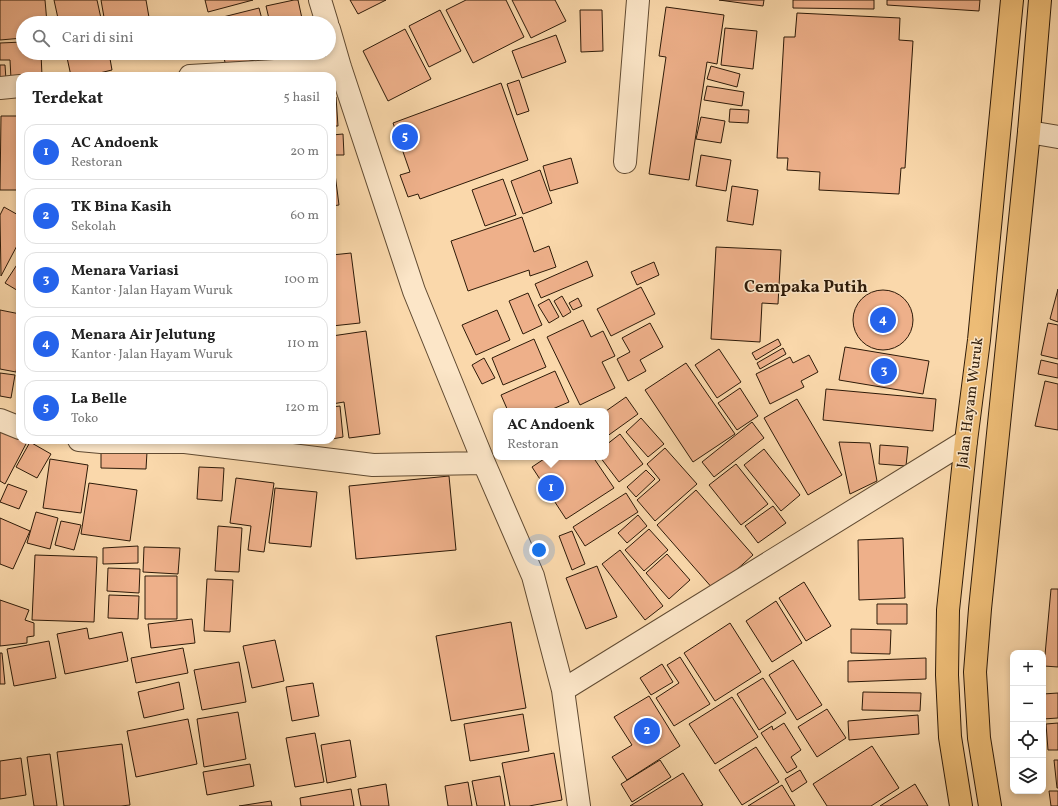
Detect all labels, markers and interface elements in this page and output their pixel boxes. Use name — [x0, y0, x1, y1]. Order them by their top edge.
search box — [16, 16, 336, 60]
icon: search — [30, 27, 52, 49]
text: Cari di sini — [62, 28, 133, 49]
text: Terdekat — [32, 87, 103, 110]
text: 5 hasil — [284, 89, 320, 107]
pin: 5 — [392, 122, 418, 152]
text: AC Andoenk — [71, 133, 158, 154]
text: 1 — [43, 143, 49, 161]
text: 20 m — [290, 143, 319, 161]
text: Restoran — [71, 154, 122, 172]
text: TK Bina Kasih — [71, 197, 172, 218]
text: 2 — [43, 207, 49, 225]
text: 60 m — [291, 207, 319, 225]
text: Sekolah — [71, 218, 116, 236]
text: Menara Variasi — [71, 261, 179, 282]
text: 3 — [43, 271, 49, 289]
text: 100 m — [284, 271, 319, 289]
district label: Cempaka Putih — [744, 276, 868, 299]
text: Kantor · Jalan Hayam Wuruk — [71, 282, 233, 300]
pin: 4 — [870, 305, 896, 335]
text: Menara Air Jelutung — [71, 325, 216, 346]
text: 4 — [42, 335, 50, 353]
text: 110 m — [287, 335, 319, 353]
street label: Jalan Hayam Wuruk — [953, 336, 989, 470]
text: Kantor · Jalan Hayam Wuruk — [71, 346, 233, 364]
pin: 3 — [871, 356, 897, 386]
text: La Belle — [71, 389, 127, 410]
text: 5 — [43, 399, 49, 417]
text: 120 m — [285, 399, 319, 417]
popup — [493, 408, 609, 460]
text: Toko — [71, 410, 98, 428]
text: AC Andoenk — [507, 415, 595, 436]
text: Restoran — [507, 436, 559, 454]
pin: 1 — [538, 473, 564, 503]
your location — [529, 540, 549, 560]
map controls — [1010, 650, 1046, 794]
button: + — [1010, 650, 1046, 686]
button: − — [1010, 686, 1046, 722]
pin: 2 — [634, 716, 660, 746]
button: locate — [1010, 722, 1046, 758]
button: layers — [1010, 758, 1046, 794]

